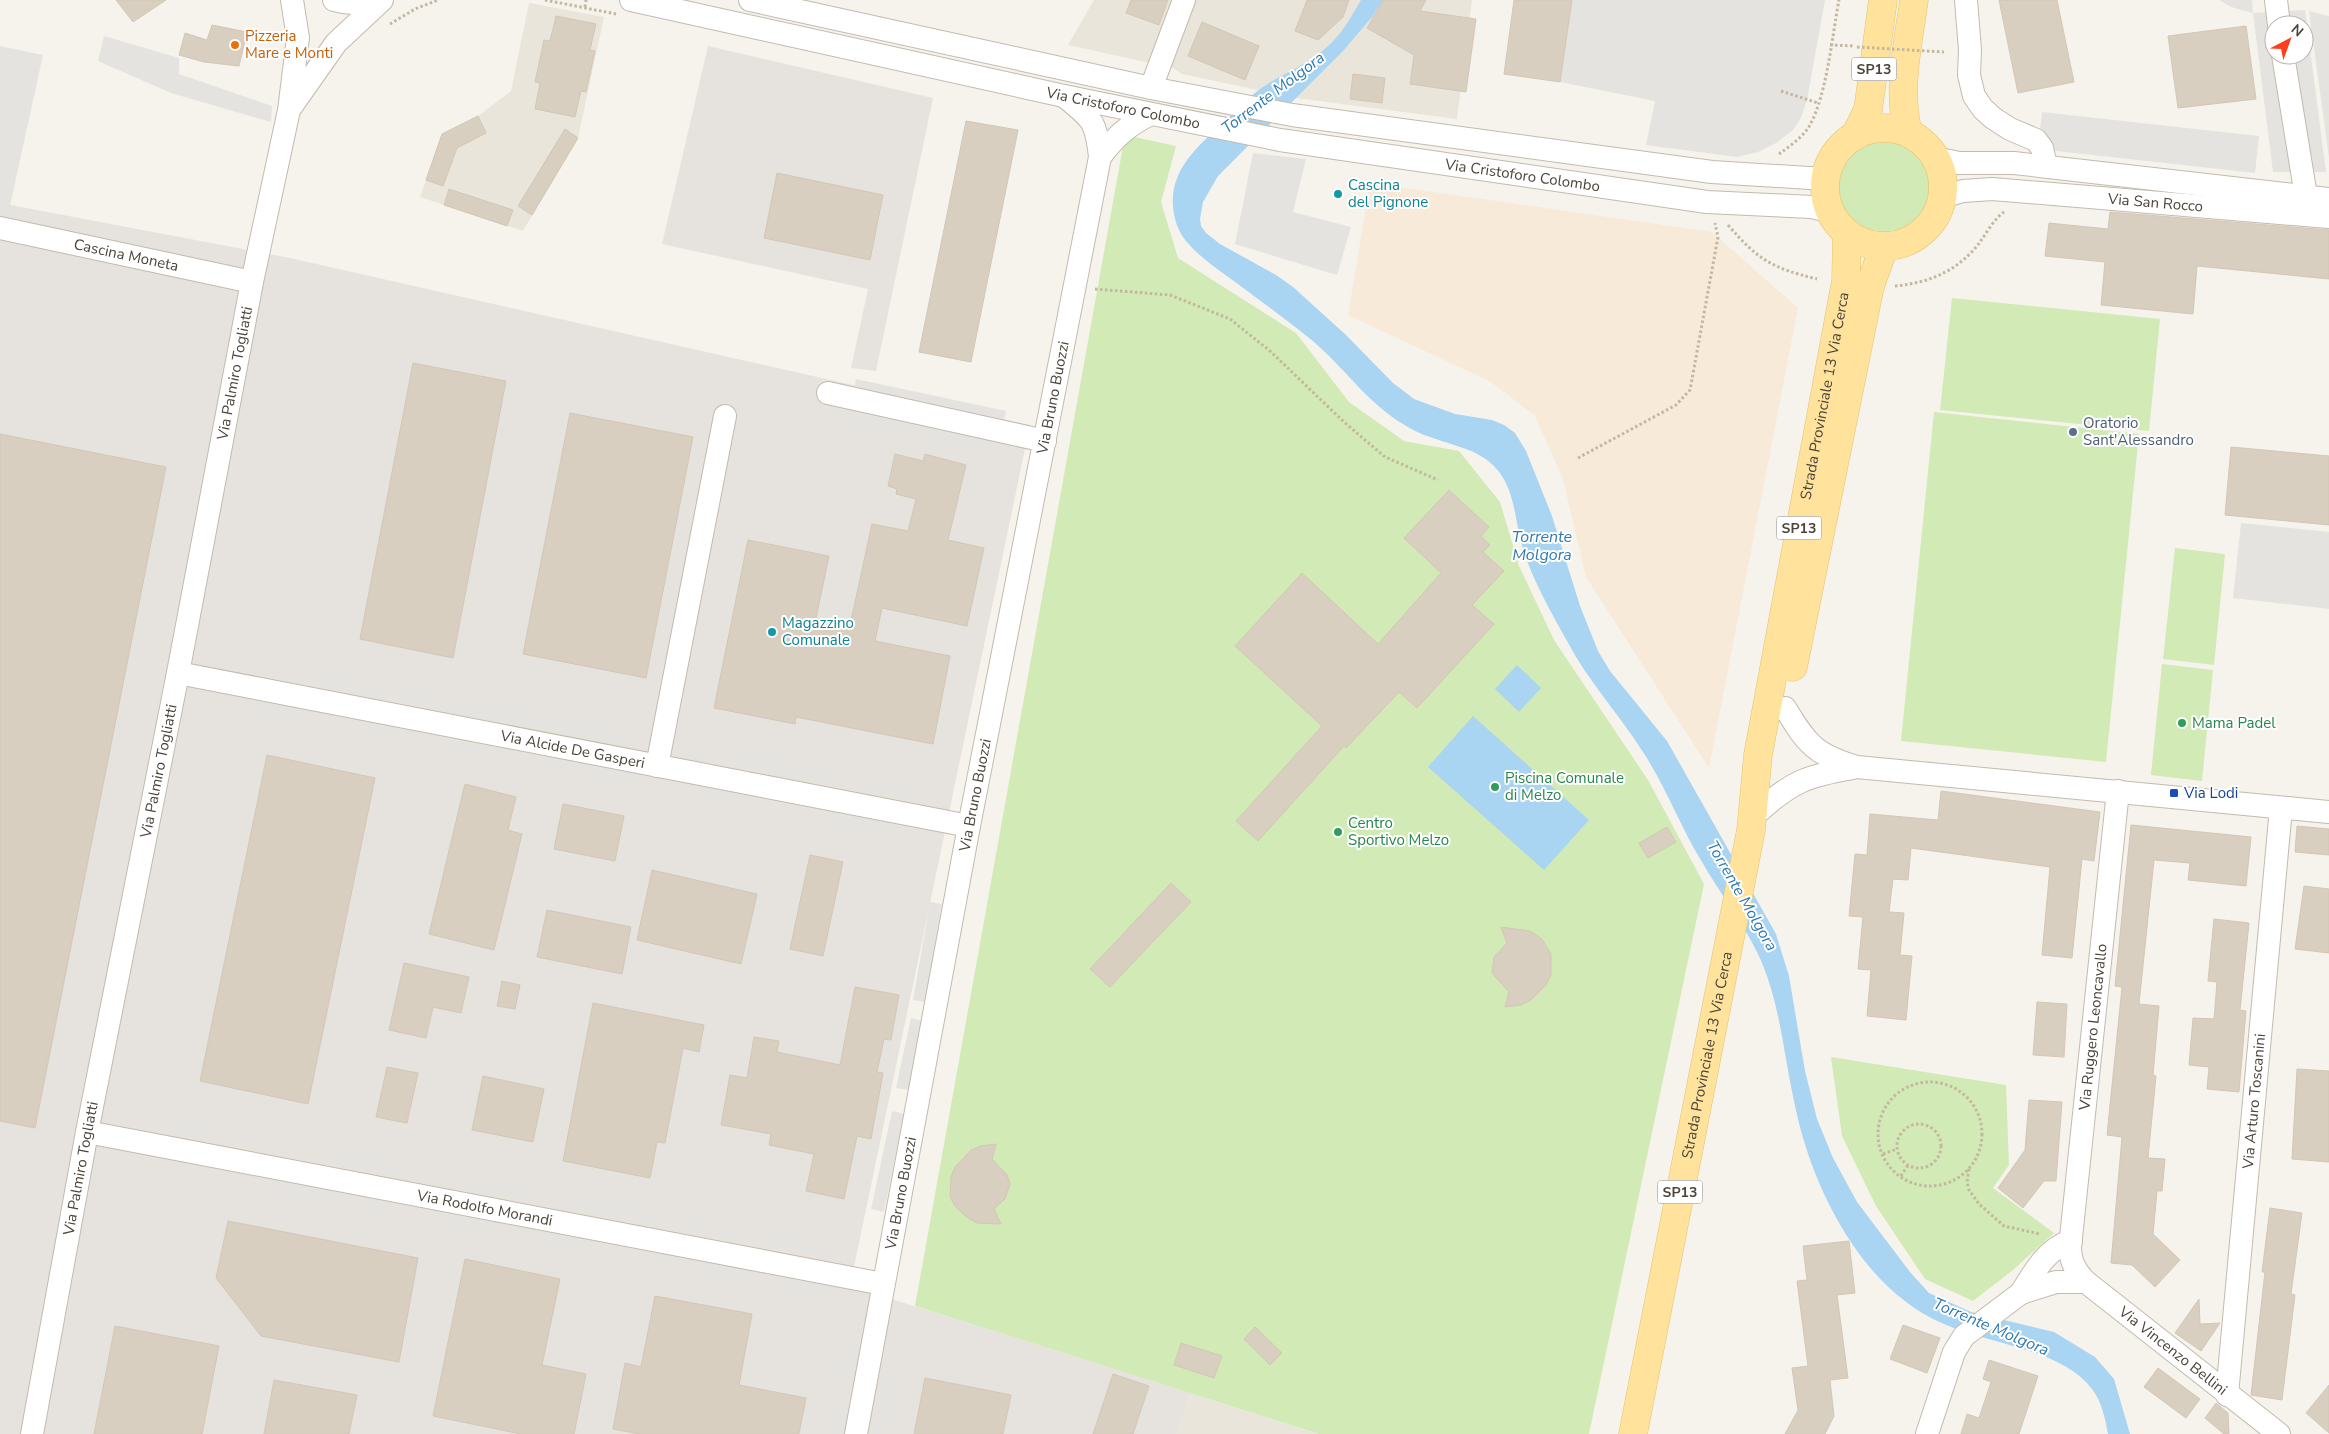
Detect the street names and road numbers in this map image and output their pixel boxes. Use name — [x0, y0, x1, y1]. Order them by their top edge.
road number: SP13 — [1852, 58, 1896, 80]
street label: Via Cristoforo Colombo — [1044, 82, 1202, 133]
street label: Via Cristoforo Colombo — [1443, 154, 1601, 196]
street label: Via San Rocco — [2106, 189, 2204, 217]
street label: Cascina Moneta — [72, 234, 180, 276]
street label: Strada Provinciale 13 Via Cerca — [1796, 290, 1854, 501]
street label: Via Palmiro Togliatti — [212, 305, 257, 443]
street label: Via Bruno Buozzi — [1032, 339, 1074, 457]
road number: SP13 — [1776, 516, 1822, 540]
street label: Via Palmiro Togliatti — [135, 702, 182, 840]
street label: Via Alcide De Gasperi — [498, 725, 647, 773]
street label: Via Bruno Buozzi — [954, 737, 996, 854]
street label: Via Ruggero Leoncavallo — [2074, 943, 2112, 1112]
street label: Strada Provinciale 13 Via Cerca — [1677, 950, 1737, 1160]
street label: Via Arturo Toscanini — [2238, 1033, 2270, 1171]
street label: Via Palmiro Togliatti — [58, 1100, 103, 1238]
street label: Via Bruno Buozzi — [880, 1135, 921, 1252]
road number: SP13 — [1658, 1180, 1702, 1204]
street label: Via Rodolfo Morandi — [414, 1185, 554, 1231]
street label: Via Vincenzo Bellini — [2114, 1301, 2231, 1400]

